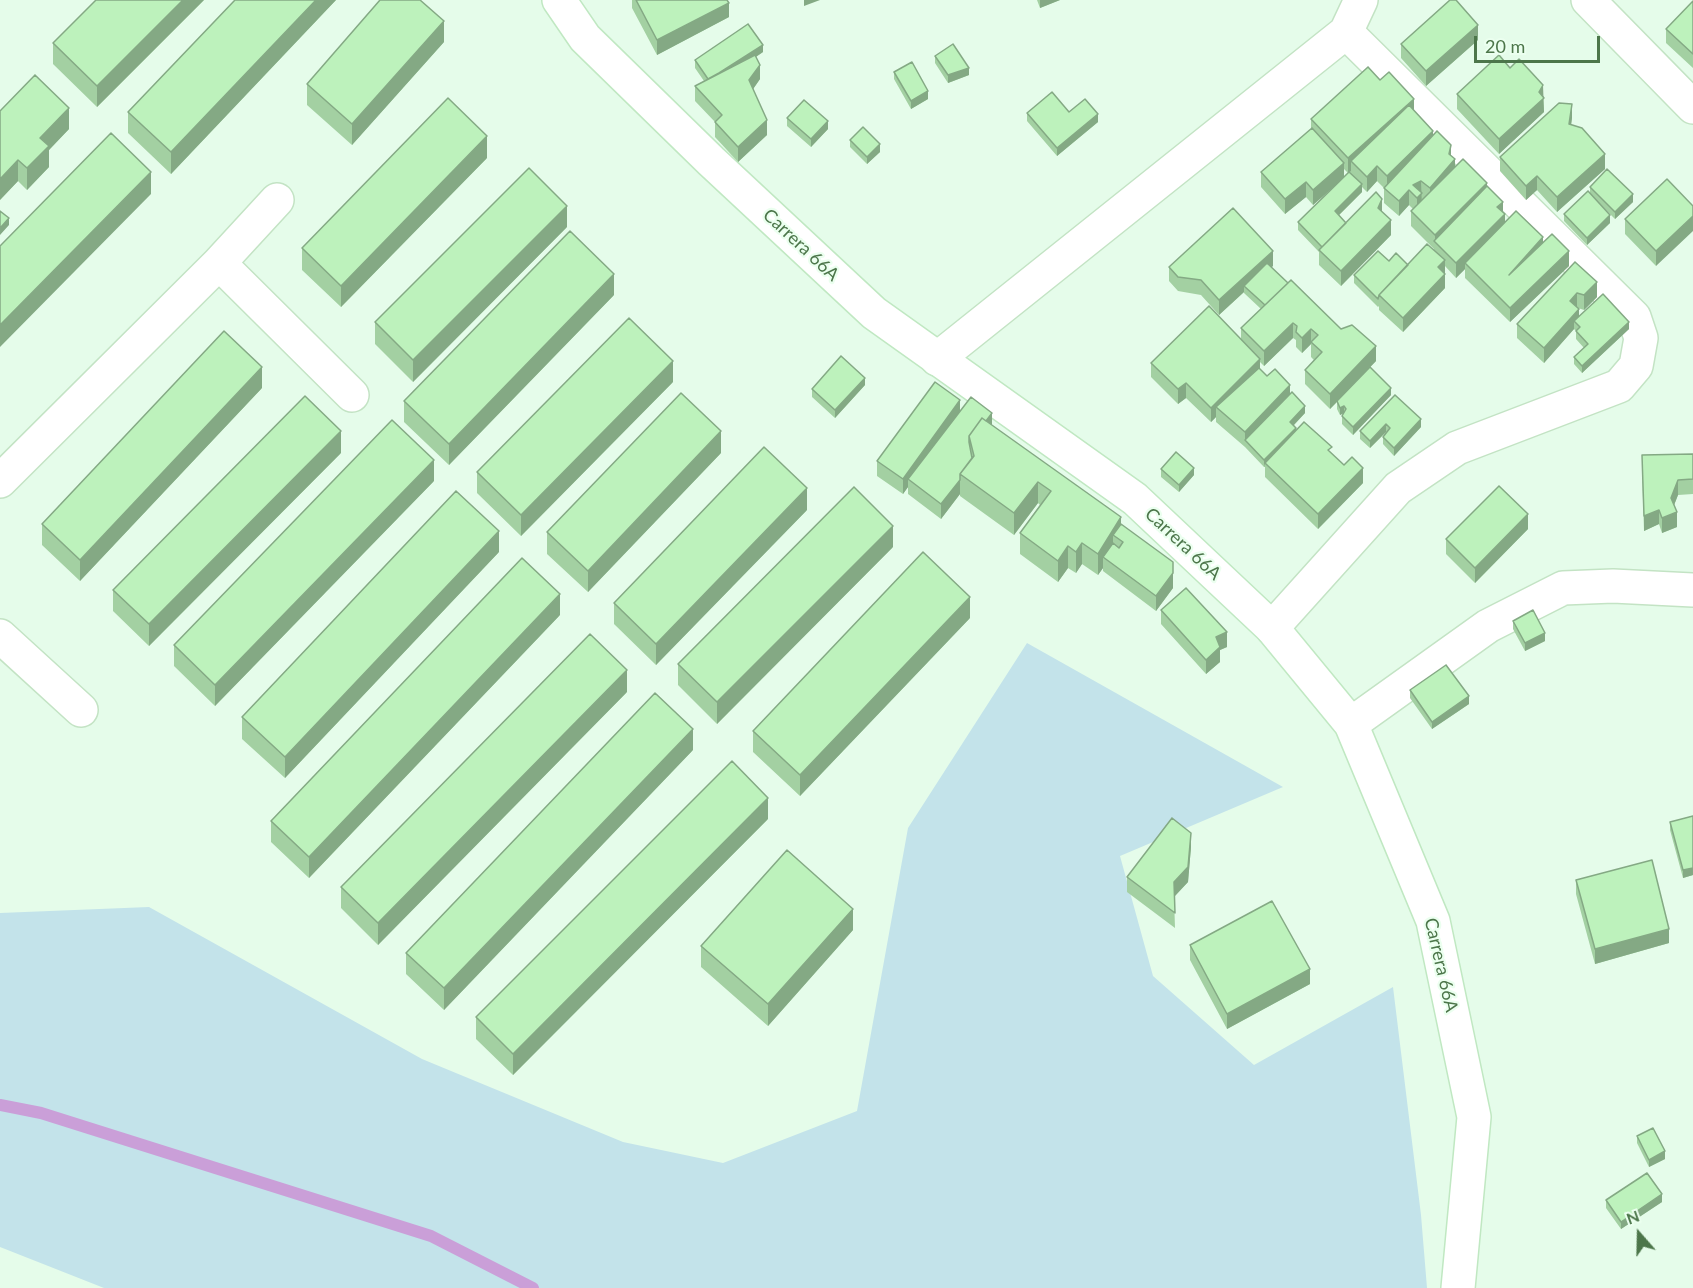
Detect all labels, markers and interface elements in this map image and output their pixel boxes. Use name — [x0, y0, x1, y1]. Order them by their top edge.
scale bar — [1477, 24, 1603, 62]
text: 20 m — [1485, 35, 1525, 57]
street label: Carrera 66A — [758, 204, 844, 286]
street label: Carrera 66A — [1140, 503, 1226, 585]
street label: Carrera 66A — [1420, 916, 1462, 1014]
north arrow — [1609, 1204, 1669, 1264]
text: N — [1624, 1206, 1642, 1228]

